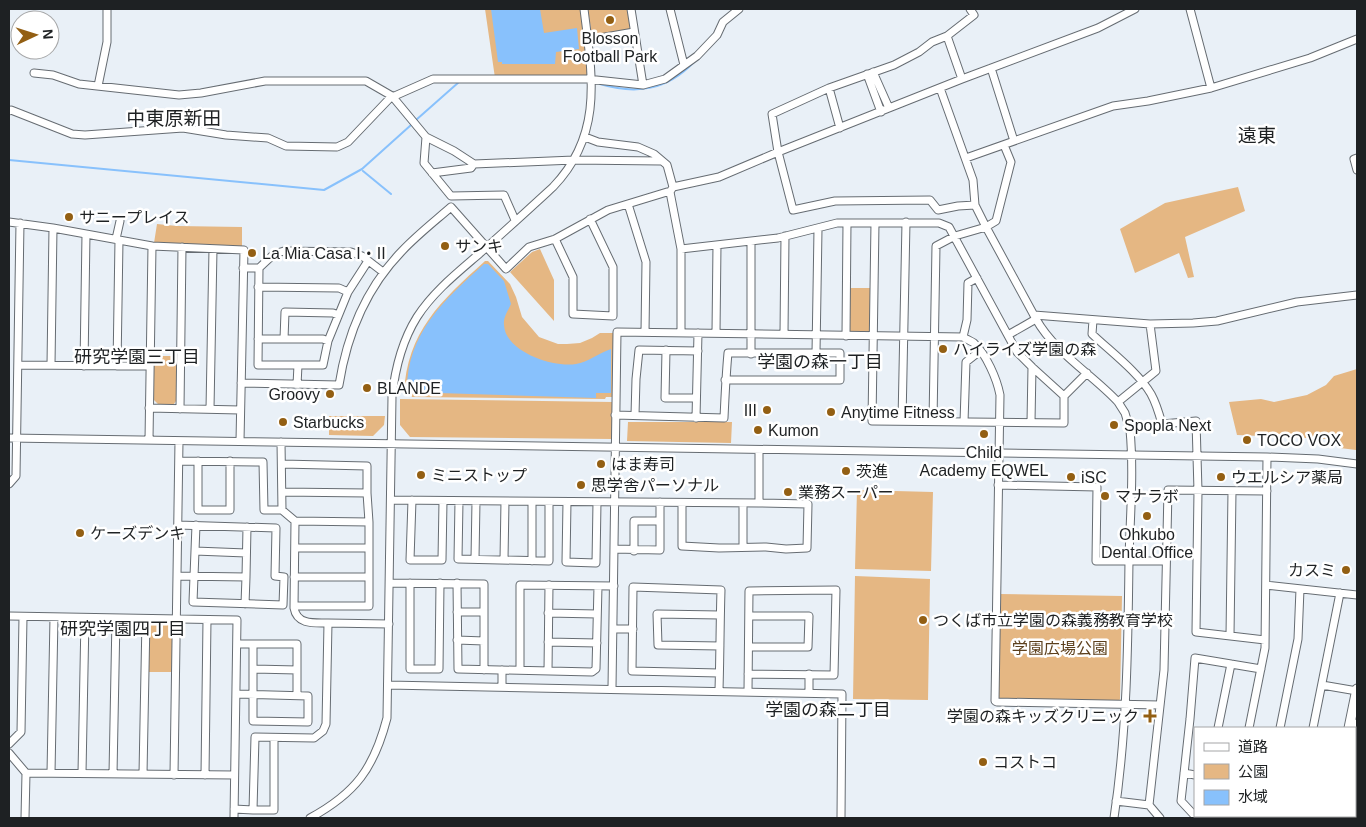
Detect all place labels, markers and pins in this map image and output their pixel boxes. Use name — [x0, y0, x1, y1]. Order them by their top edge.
marker: Blosson Football Park — [604, 14, 616, 26]
place label: Blosson Football Park — [563, 30, 658, 65]
place label: サニープレイス — [79, 209, 190, 226]
marker: サニープレイス — [63, 211, 75, 223]
place label: サンキ — [455, 238, 503, 255]
marker: サンキ — [439, 240, 451, 252]
place label: La Mia Casa I・II — [262, 245, 386, 262]
marker: La Mia Casa I・II — [246, 247, 258, 259]
place label: ハイライズ学園の森 — [953, 341, 1096, 358]
marker: ハイライズ学園の森 — [937, 343, 949, 355]
place label: BLANDE — [377, 380, 441, 397]
marker: BLANDE — [361, 382, 373, 394]
place label: Groovy — [268, 386, 320, 403]
marker: Groovy — [324, 388, 336, 400]
place label: III — [744, 402, 757, 419]
marker: III — [761, 404, 773, 416]
place label: Anytime Fitness — [841, 404, 955, 421]
marker: Anytime Fitness — [825, 406, 837, 418]
place label: Starbucks — [293, 414, 364, 431]
marker: Starbucks — [277, 416, 289, 428]
place label: Spopla Next — [1124, 417, 1212, 434]
marker: Spopla Next — [1108, 419, 1120, 431]
place label: Kumon — [768, 422, 819, 439]
marker: Kumon — [752, 424, 764, 436]
marker: Child Academy EQWEL — [978, 428, 990, 440]
place label: TOCO VOX — [1257, 432, 1341, 449]
marker: TOCO VOX — [1241, 434, 1253, 446]
place label: Child Academy EQWEL — [920, 444, 1049, 479]
place label: はま寿司 — [611, 456, 675, 473]
marker: はま寿司 — [595, 458, 607, 470]
place label: 茨進 — [856, 463, 888, 480]
marker: 茨進 — [840, 465, 852, 477]
place label: ミニストップ — [431, 467, 527, 484]
marker: ミニストップ — [415, 469, 427, 481]
place label: iSC — [1081, 469, 1107, 486]
place label: ウエルシア薬局 — [1231, 469, 1343, 486]
marker: iSC — [1065, 471, 1077, 483]
marker: ウエルシア薬局 — [1215, 471, 1227, 483]
place label: 思学舎パーソナル — [591, 477, 719, 494]
marker: 思学舎パーソナル — [575, 479, 587, 491]
place label: 業務スーパー — [798, 484, 894, 501]
marker: 業務スーパー — [782, 486, 794, 498]
place label: マナラボ — [1115, 488, 1179, 505]
marker: マナラボ — [1099, 490, 1111, 502]
marker: Ohkubo Dental Office — [1141, 510, 1153, 522]
place label: ケーズデンキ — [90, 525, 185, 542]
place label: Ohkubo Dental Office — [1101, 526, 1193, 561]
marker: ケーズデンキ — [74, 527, 86, 539]
place label: カスミ — [1288, 562, 1336, 579]
marker: カスミ — [1340, 564, 1352, 576]
place label: つくば市立学園の森義務教育学校 — [933, 612, 1173, 629]
marker: つくば市立学園の森義務教育学校 — [917, 614, 929, 626]
place label: 学園の森キッズクリニック — [947, 708, 1139, 725]
marker: 学園の森キッズクリニック — [1143, 709, 1157, 723]
place label: コストコ — [993, 754, 1057, 771]
marker: コストコ — [977, 756, 989, 768]

